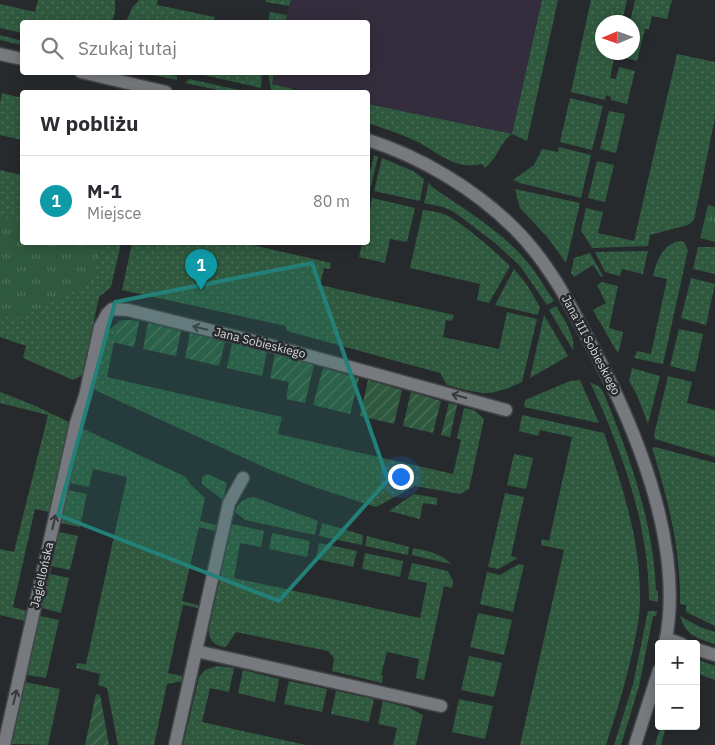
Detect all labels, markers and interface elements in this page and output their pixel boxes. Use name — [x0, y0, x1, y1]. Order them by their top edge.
north arrow — [595, 15, 640, 60]
search box — [20, 20, 370, 75]
icon: search — [38, 34, 66, 62]
text: Szukaj tutaj — [78, 36, 177, 60]
text: W pobliżu — [40, 109, 139, 137]
text: M-1 — [87, 179, 122, 203]
text: 1 — [51, 191, 61, 211]
text: 80 m — [313, 191, 350, 211]
text: Miejsce — [87, 203, 141, 223]
pin: 1 — [185, 249, 217, 290]
street label: Jana III Sobieskiego — [559, 292, 624, 397]
one-way arrow — [193, 323, 209, 332]
street label: Jana Sobieskiego — [213, 324, 308, 361]
one-way arrow — [451, 391, 467, 401]
your location — [388, 464, 414, 490]
one-way arrow — [50, 514, 59, 530]
street label: Jagiellońska — [27, 540, 56, 609]
map controls — [655, 640, 700, 730]
button: + — [655, 640, 700, 685]
button: − — [655, 685, 700, 730]
one-way arrow — [11, 690, 20, 706]

